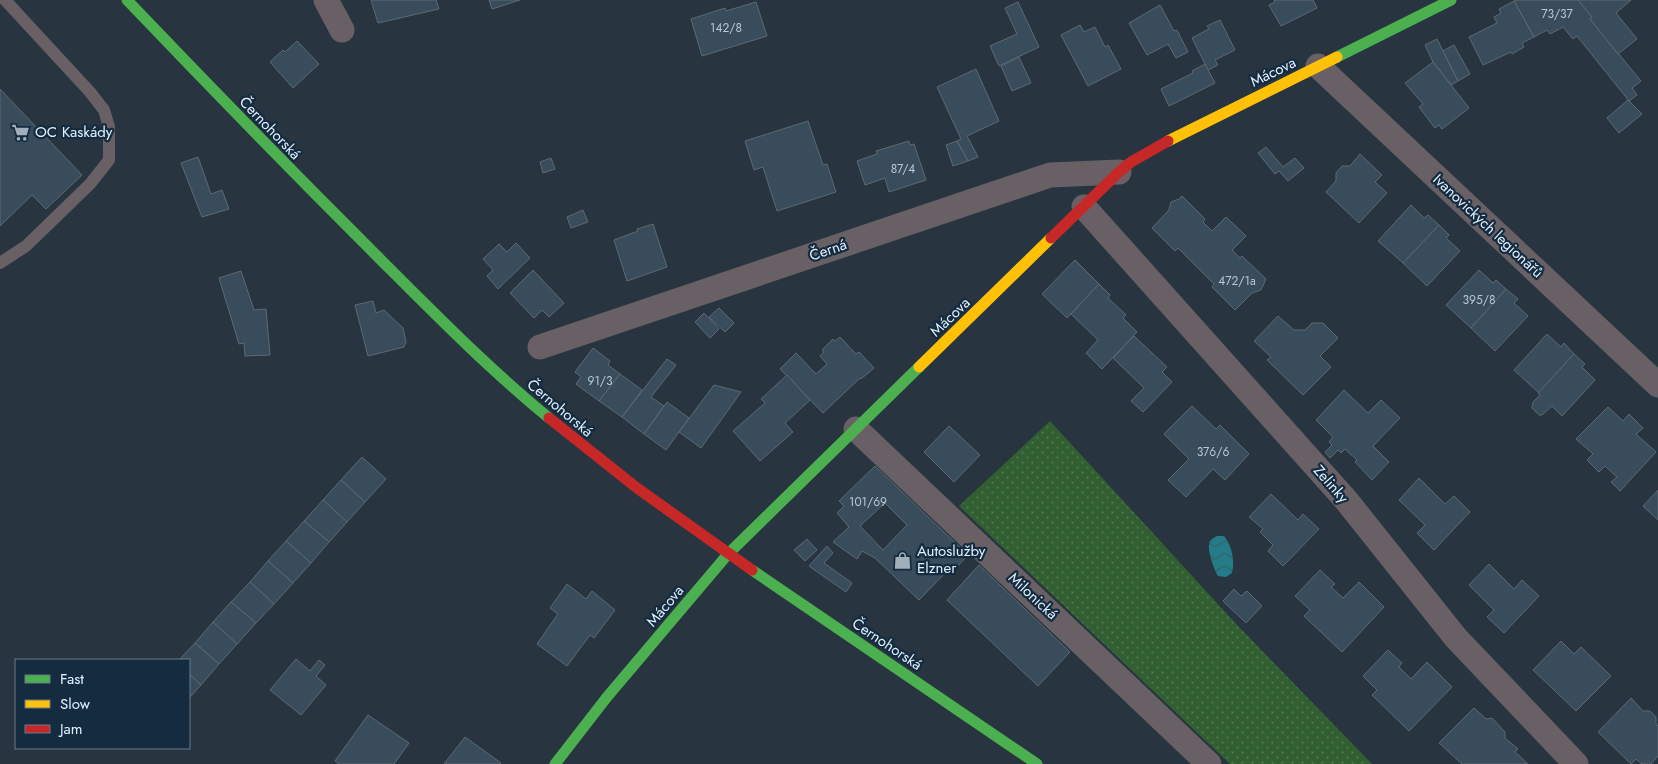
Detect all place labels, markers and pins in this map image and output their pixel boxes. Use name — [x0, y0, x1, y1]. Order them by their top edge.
place label: OC Kaskády — [35, 121, 113, 143]
supermarket icon: OC Kaskády — [11, 122, 31, 142]
place label: Autoslužby Elzner — [917, 540, 986, 579]
shop icon: Autoslužby Elzner — [893, 550, 913, 570]

